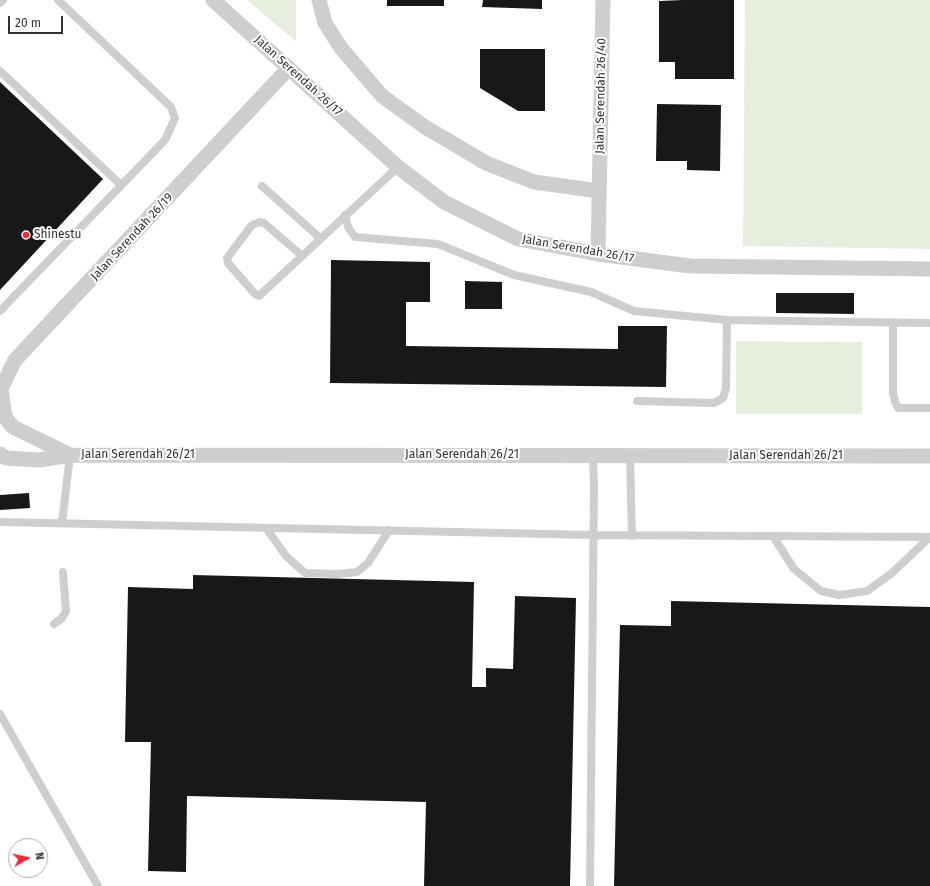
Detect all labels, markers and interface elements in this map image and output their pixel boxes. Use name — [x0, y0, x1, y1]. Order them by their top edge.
scale bar — [10, 8, 65, 34]
text: 20 m — [15, 16, 41, 30]
street label: Jalan Serendah 26/17 — [251, 33, 345, 119]
street label: Jalan Serendah 26/40 — [593, 38, 609, 154]
street label: Jalan Serendah 26/19 — [88, 190, 176, 284]
place label: Shinestu — [34, 228, 81, 242]
marker: Shinestu — [21, 230, 31, 240]
street label: Jalan Serendah 26/17 — [521, 232, 635, 266]
street label: Jalan Serendah 26/21 — [81, 448, 195, 462]
street label: Jalan Serendah 26/21 — [405, 448, 519, 462]
street label: Jalan Serendah 26/21 — [729, 449, 843, 463]
north arrow — [8, 838, 48, 878]
text: N — [32, 852, 46, 861]

